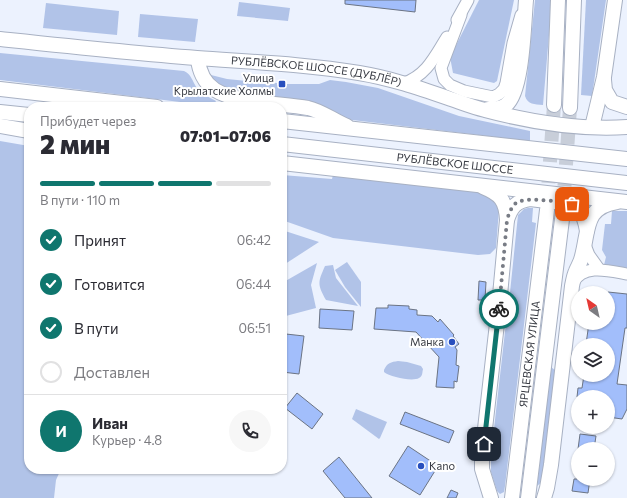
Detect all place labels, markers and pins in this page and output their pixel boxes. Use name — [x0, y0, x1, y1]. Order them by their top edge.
place label: Улица Крылатские Холмы — [174, 71, 274, 97]
marker: Улица Крылатские Холмы — [277, 79, 287, 89]
pin — [555, 187, 589, 221]
place label: Манка — [410, 335, 444, 348]
marker: Манка — [447, 337, 457, 347]
pin — [467, 427, 501, 461]
place label: Kano — [429, 459, 455, 472]
marker: Kano — [416, 461, 426, 471]

